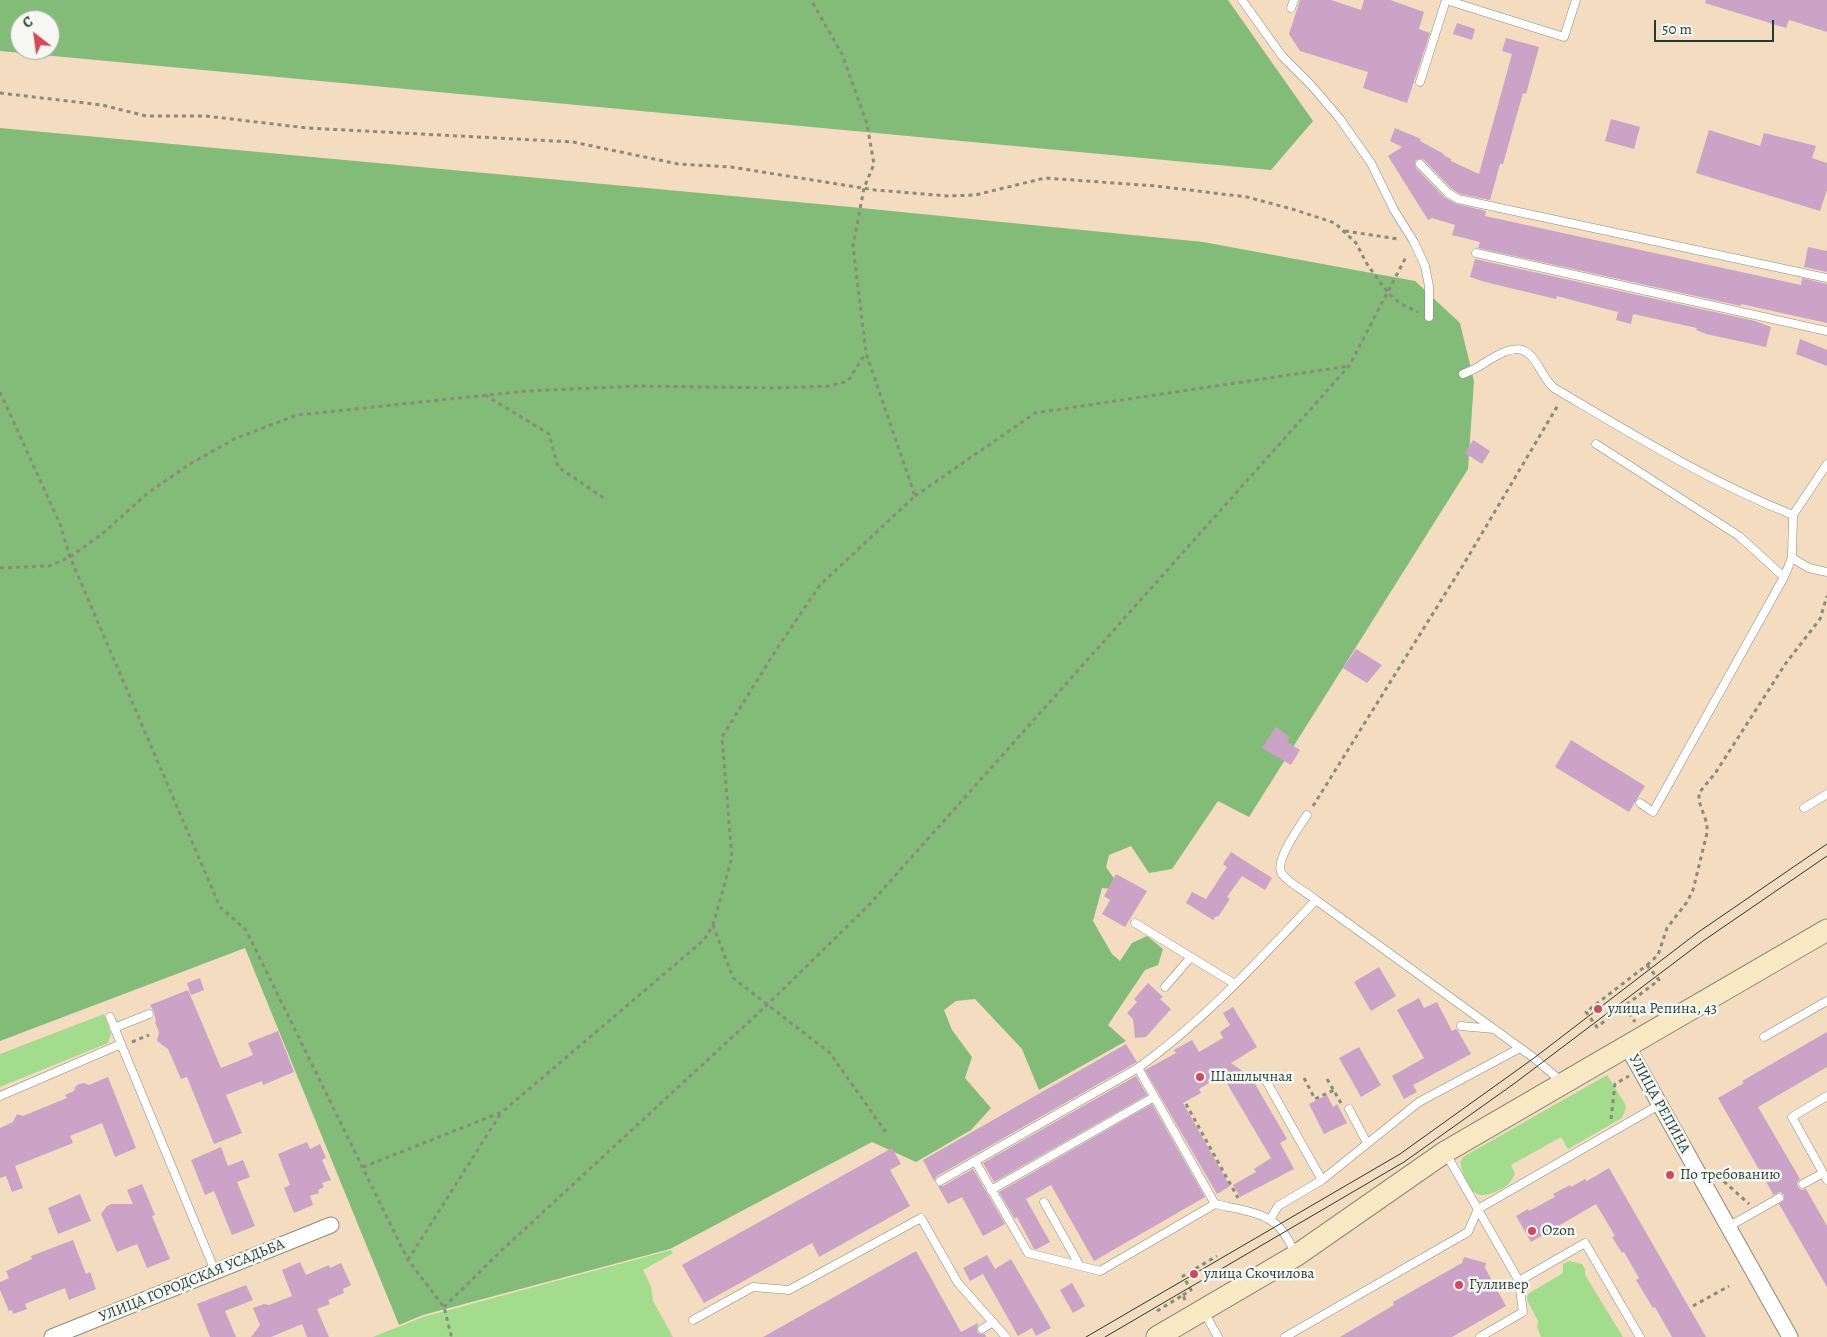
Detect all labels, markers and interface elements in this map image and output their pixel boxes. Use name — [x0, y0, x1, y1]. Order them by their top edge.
north arrow — [10, 10, 60, 60]
scale bar — [1657, 10, 1777, 42]
text: С — [19, 12, 36, 33]
text: 50 m — [1662, 19, 1692, 39]
place label: улица Репина, 43 — [1608, 1000, 1717, 1018]
marker: улица Репина, 43 — [1592, 1003, 1604, 1015]
street label: УЛИЦА РЕПИНА — [1624, 1051, 1694, 1157]
place label: Шашлычная — [1210, 1068, 1292, 1086]
marker: Шашлычная — [1194, 1071, 1206, 1083]
place label: По требованию — [1680, 1166, 1780, 1184]
marker: По требованию — [1664, 1169, 1676, 1181]
place label: Ozon — [1542, 1222, 1575, 1240]
marker: Ozon — [1526, 1225, 1538, 1237]
street label: УЛИЦА ГОРОДСКАЯ УСАДЬБА — [97, 1235, 287, 1327]
place label: улица Скочилова — [1204, 1265, 1314, 1283]
marker: улица Скочилова — [1188, 1268, 1200, 1280]
place label: Гулливер — [1469, 1276, 1529, 1294]
marker: Гулливер — [1453, 1279, 1465, 1291]

